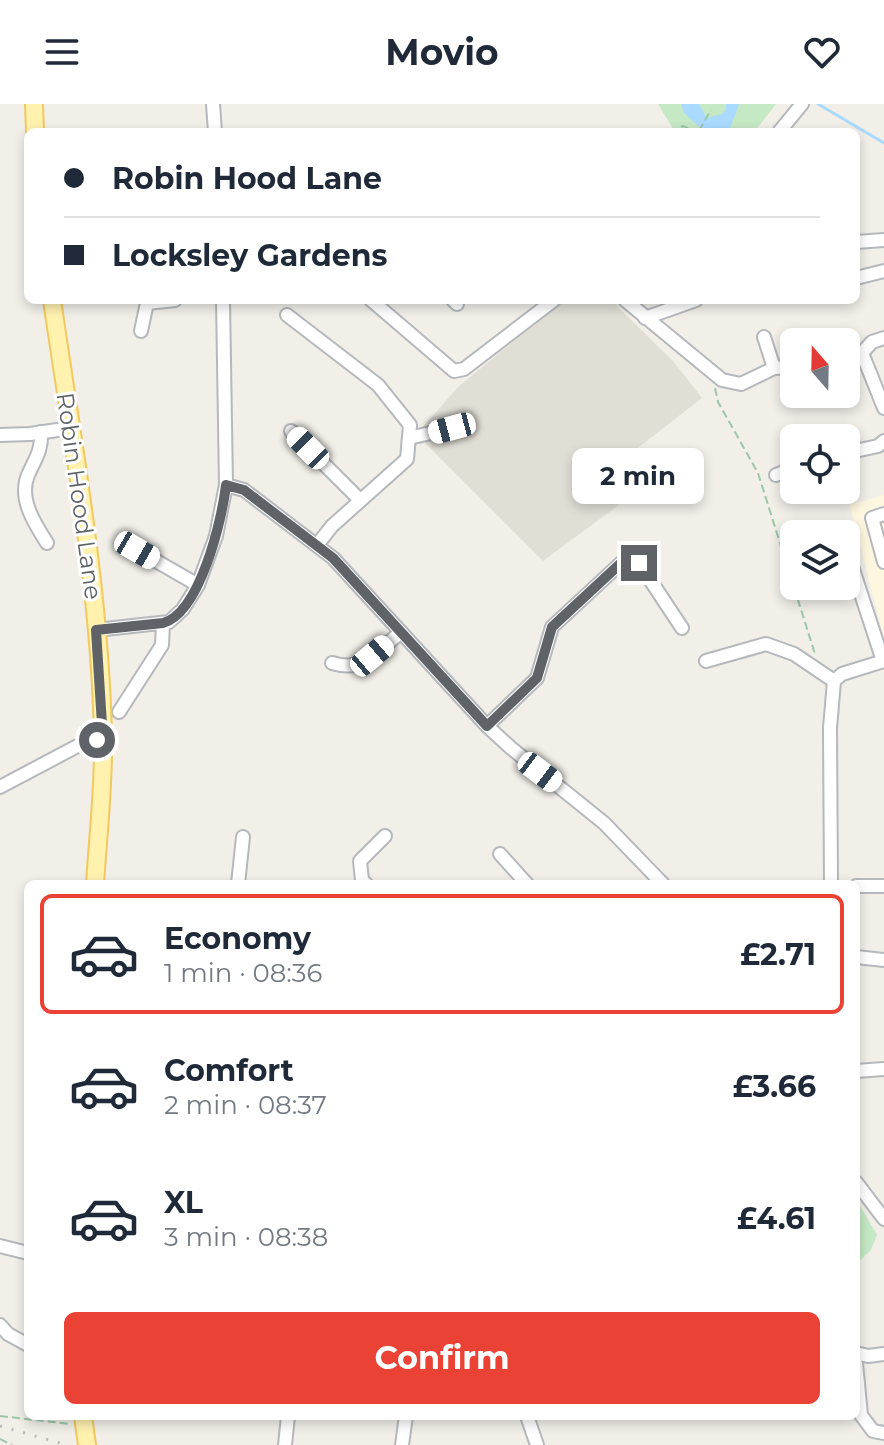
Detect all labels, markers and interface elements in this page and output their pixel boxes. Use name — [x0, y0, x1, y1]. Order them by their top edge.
icon: menu — [40, 30, 84, 74]
text: Movio — [385, 30, 499, 74]
icon: heart — [800, 30, 844, 74]
text: Robin Hood Lane — [112, 160, 382, 197]
text: Locksley Gardens — [112, 237, 387, 274]
north arrow — [780, 328, 860, 408]
map controls — [780, 328, 860, 600]
street label: Robin Hood Lane — [51, 391, 108, 601]
car — [426, 410, 478, 446]
car — [283, 423, 333, 473]
button: locate — [780, 424, 860, 504]
callout: 2 min — [573, 447, 705, 503]
text: 2 min — [600, 460, 676, 492]
button: layers — [780, 520, 860, 600]
car — [110, 528, 164, 572]
route end — [621, 545, 657, 581]
car — [346, 631, 398, 681]
route start — [79, 722, 115, 758]
car — [514, 748, 566, 796]
icon: car — [68, 918, 140, 990]
text: Economy — [164, 920, 311, 957]
text: £2.71 — [740, 936, 816, 973]
text: 1 min · 08:36 — [164, 957, 322, 989]
icon: car — [68, 1050, 140, 1122]
text: Comfort — [164, 1052, 294, 1089]
text: £3.66 — [733, 1068, 816, 1105]
text: 2 min · 08:37 — [164, 1089, 327, 1121]
icon: car — [68, 1182, 140, 1254]
text: XL — [164, 1184, 203, 1221]
text: £4.61 — [737, 1200, 816, 1237]
text: 3 min · 08:38 — [164, 1221, 328, 1253]
button: Confirm — [64, 1312, 820, 1404]

